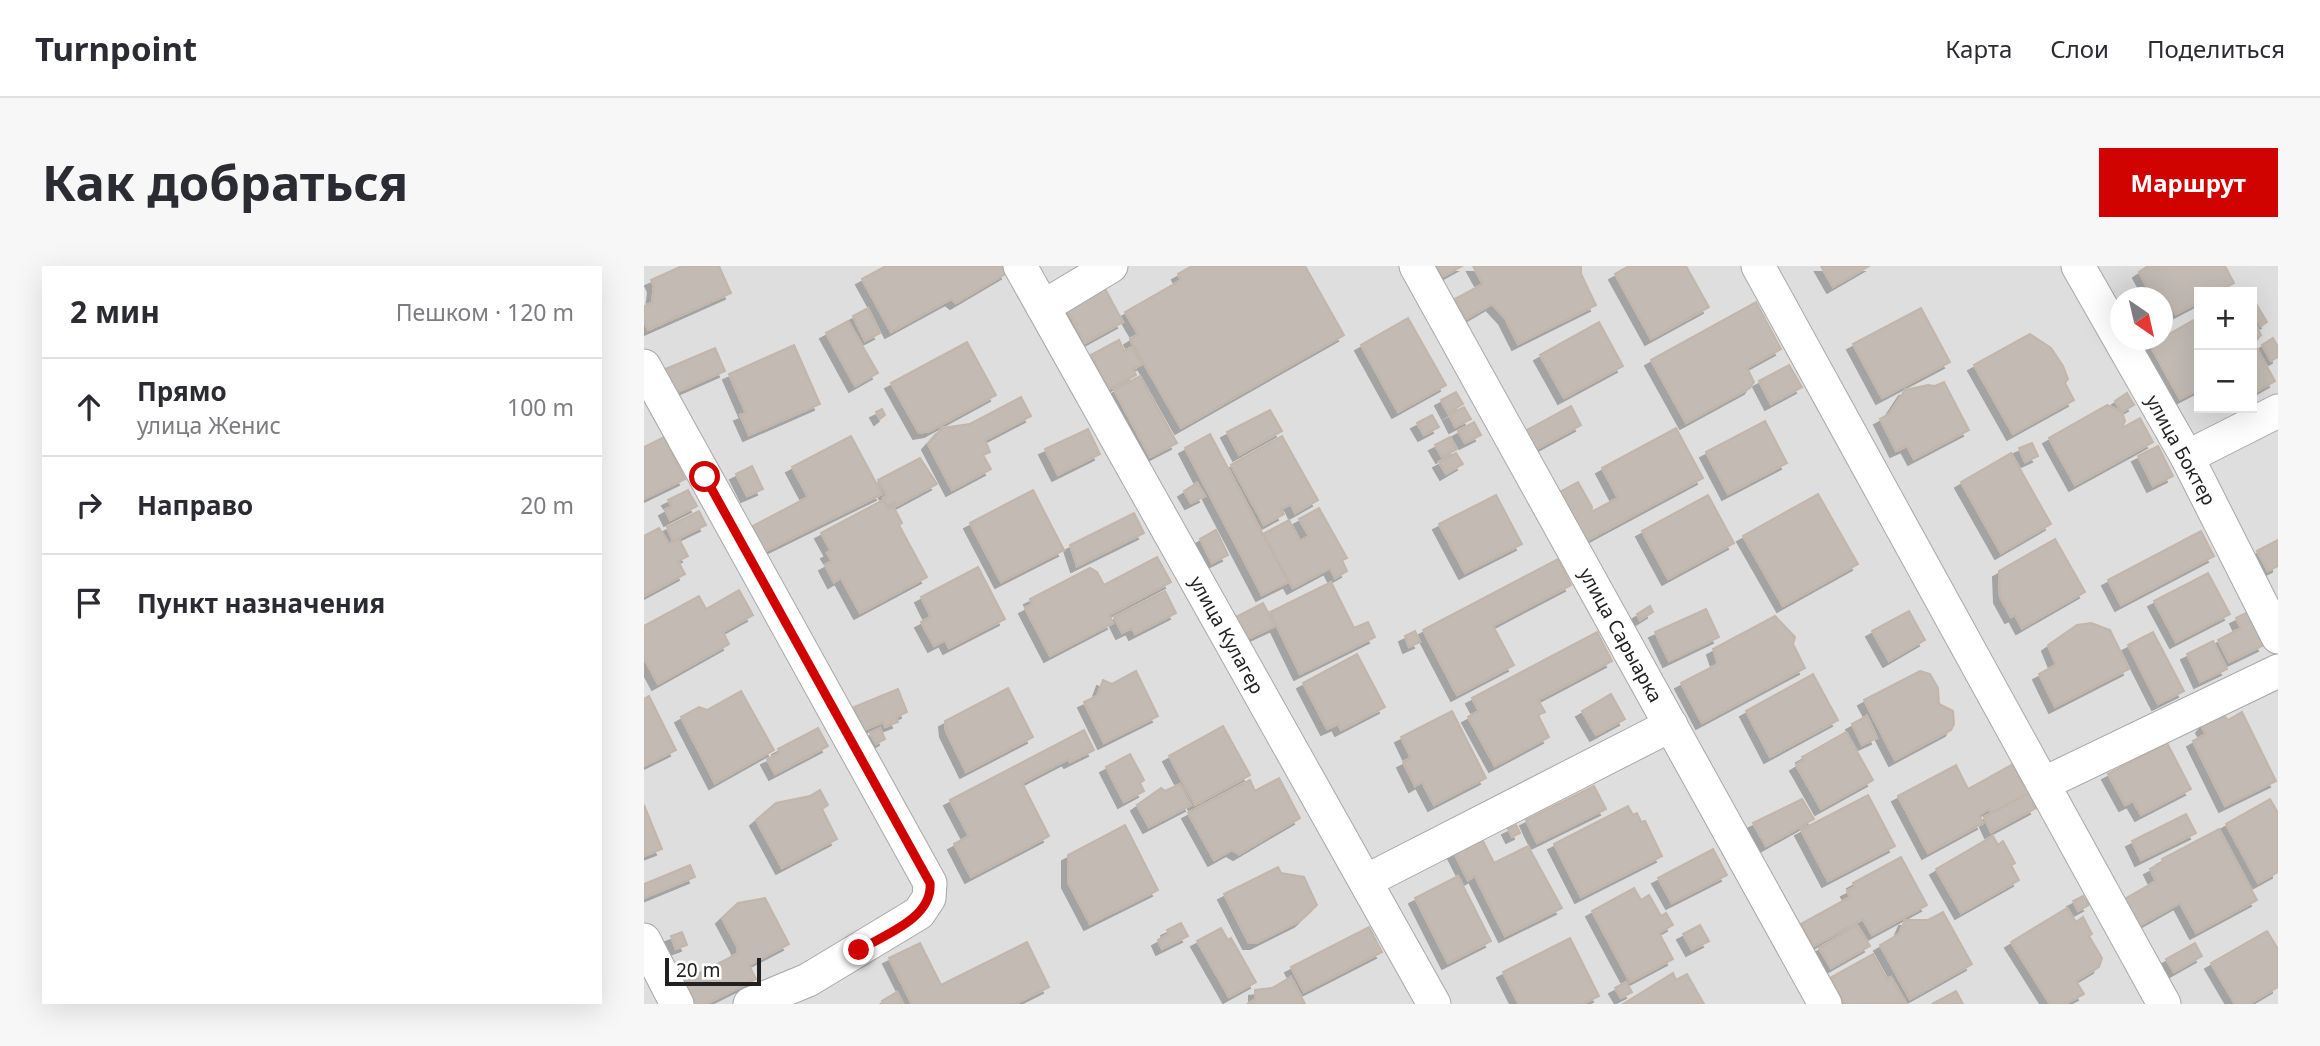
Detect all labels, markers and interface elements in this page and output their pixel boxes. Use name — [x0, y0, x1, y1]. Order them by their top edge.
text: Turnpoint — [35, 26, 197, 71]
text: Карта — [1945, 32, 2012, 65]
text: Слои — [2050, 32, 2109, 65]
text: Поделиться — [2147, 32, 2285, 65]
button: Маршрут — [2099, 148, 2278, 217]
text: Как добраться — [42, 149, 408, 215]
north arrow — [2110, 287, 2173, 350]
map controls — [2194, 287, 2257, 413]
button: + — [2194, 287, 2257, 350]
text: 2 мин — [70, 291, 160, 332]
text: Пешком · 120 m — [396, 296, 574, 328]
button: − — [2194, 350, 2257, 413]
text: Прямо — [137, 373, 227, 409]
icon: ahead — [70, 388, 108, 426]
street label: улица Боктер — [2140, 390, 2222, 510]
text: 100 m — [507, 391, 574, 423]
text: улица Женис — [137, 409, 281, 441]
route start — [689, 461, 720, 492]
icon: right — [70, 486, 108, 524]
text: Направо — [137, 487, 253, 523]
text: 20 m — [520, 489, 574, 521]
street label: улица Сарыарка — [1573, 563, 1669, 707]
street label: улица Кулагер — [1184, 571, 1270, 699]
icon: arrive — [70, 584, 108, 622]
text: Пункт назначения — [137, 585, 385, 621]
route end — [843, 934, 874, 965]
scale bar — [665, 955, 761, 987]
text: 20 m — [676, 957, 720, 983]

